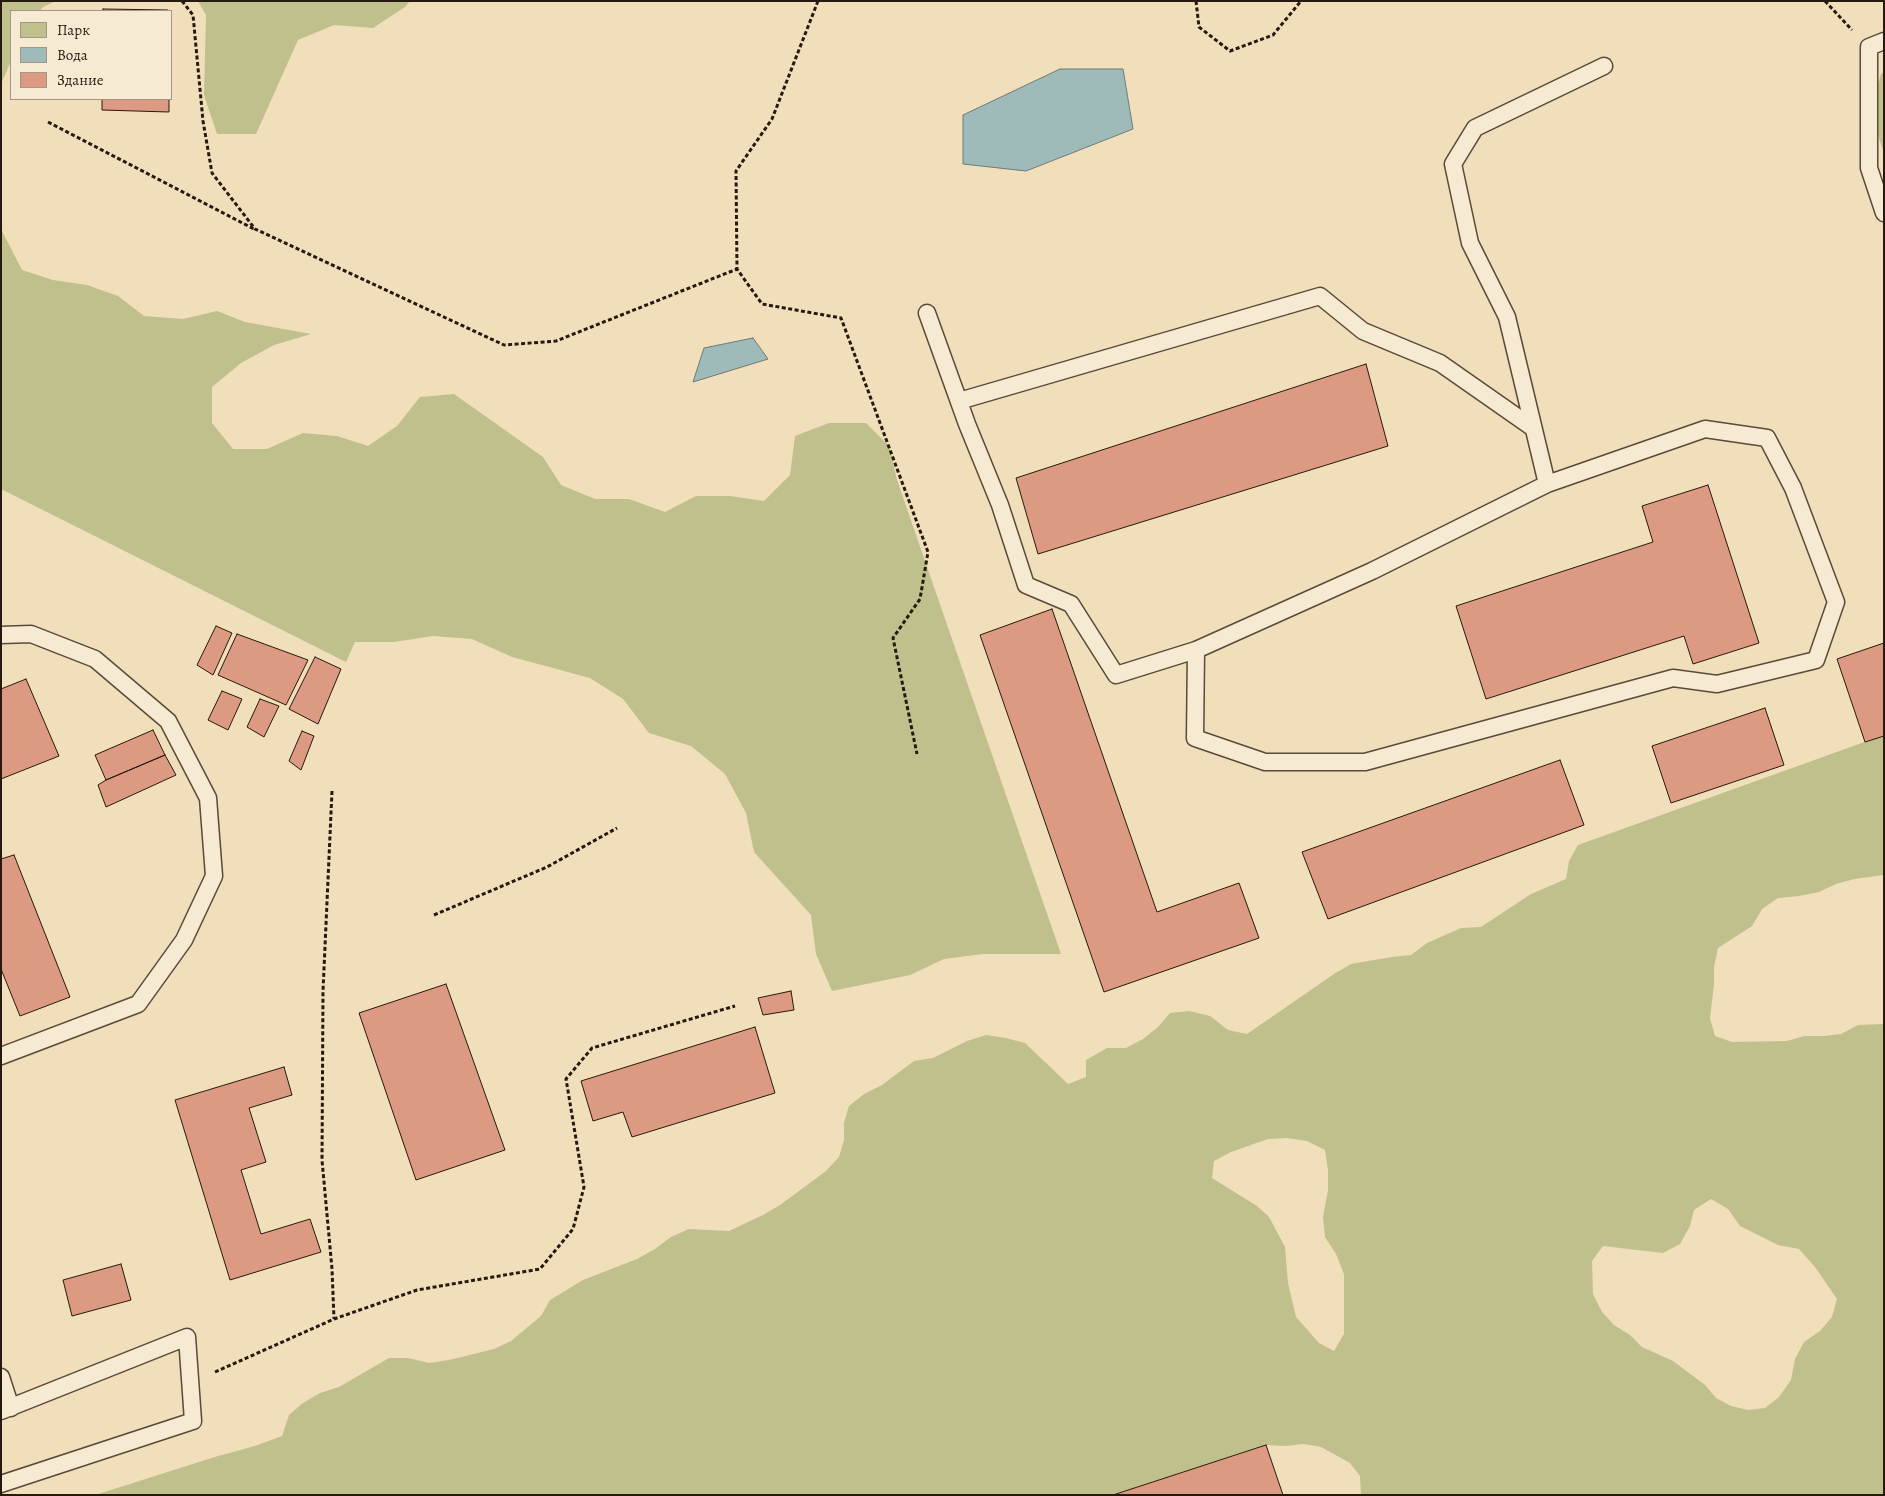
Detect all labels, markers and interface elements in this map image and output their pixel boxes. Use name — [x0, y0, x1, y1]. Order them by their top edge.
legend — [10, 10, 172, 100]
text: Парк — [57, 20, 90, 40]
text: Вода — [57, 45, 88, 65]
text: Здание — [57, 70, 104, 90]

